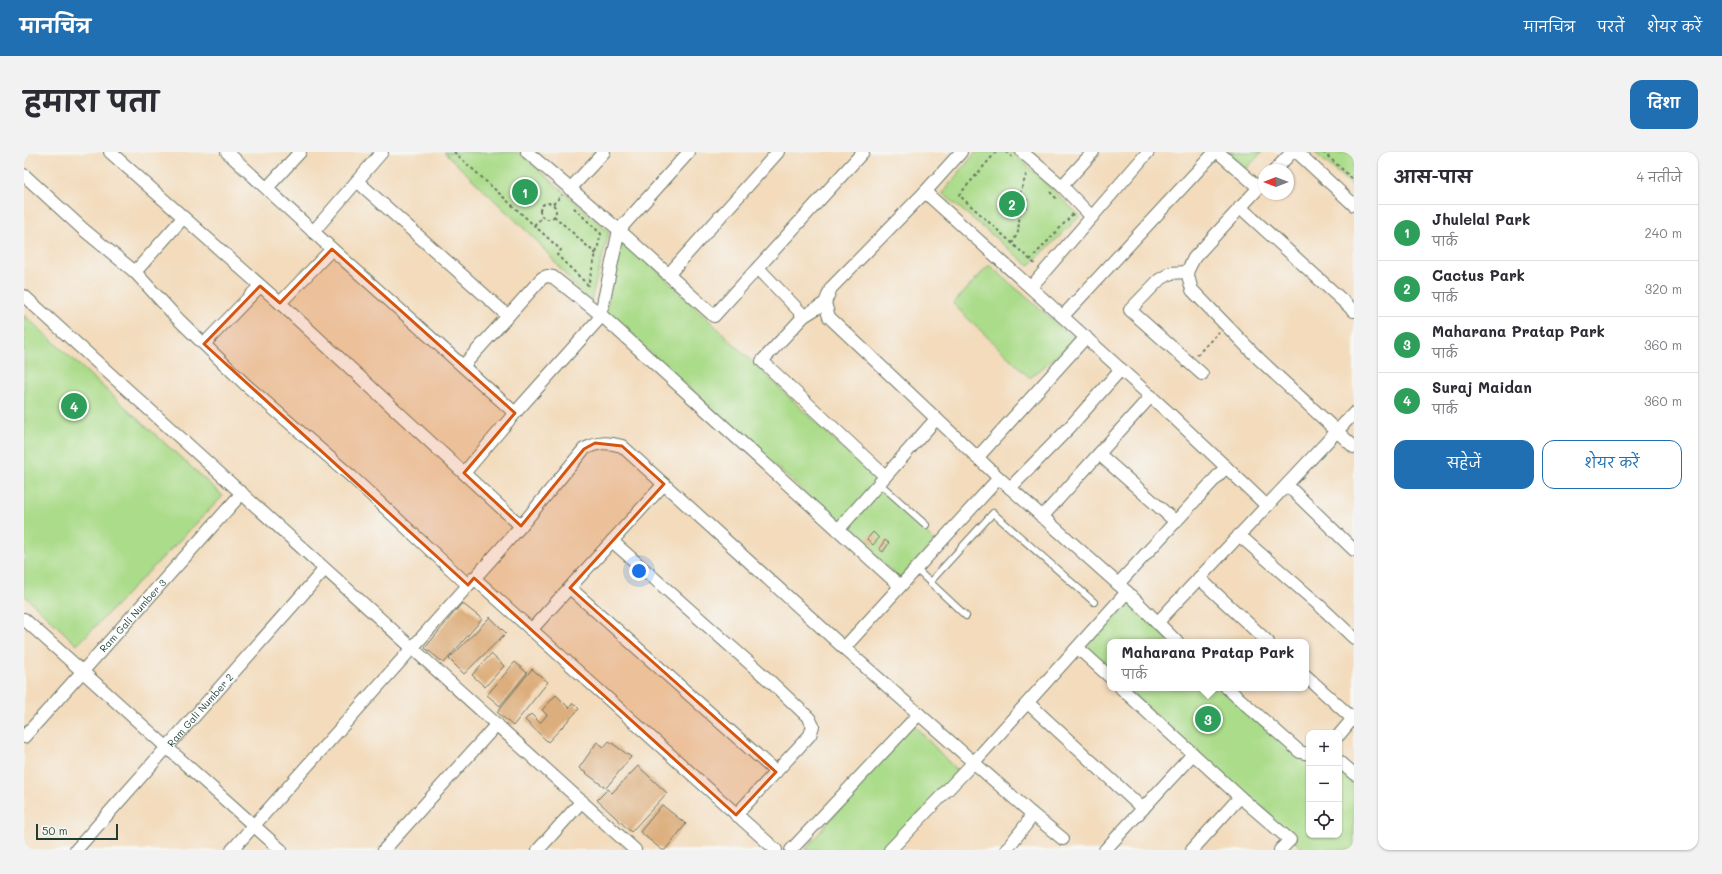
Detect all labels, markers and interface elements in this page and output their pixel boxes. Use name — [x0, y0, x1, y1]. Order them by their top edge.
text: मानचित्र — [20, 13, 91, 38]
text: मानचित्र — [1524, 17, 1575, 36]
text: परतें — [1597, 17, 1625, 36]
text: शेयर करें — [1647, 17, 1702, 36]
button: दिशा — [1630, 80, 1698, 129]
text: हमारा पता — [24, 83, 159, 119]
north arrow — [1258, 164, 1294, 200]
text: आस-पास — [1394, 165, 1472, 187]
text: 4 नतीजे — [1636, 168, 1682, 185]
pin: 1 — [512, 177, 538, 207]
pin: 2 — [999, 189, 1025, 219]
text: Jhulelal Park — [1432, 209, 1530, 229]
text: 1 — [1404, 224, 1410, 241]
text: 240 m — [1645, 224, 1682, 241]
text: पार्क — [1432, 232, 1458, 249]
text: Cactus Park — [1432, 265, 1525, 285]
text: 2 — [1403, 280, 1411, 297]
text: 320 m — [1645, 280, 1682, 297]
text: पार्क — [1432, 288, 1458, 305]
text: Maharana Pratap Park — [1432, 321, 1605, 341]
text: 3 — [1403, 336, 1411, 353]
text: 360 m — [1644, 336, 1682, 353]
text: पार्क — [1432, 344, 1458, 361]
text: Suraj Maidan — [1432, 377, 1532, 397]
pin: 4 — [61, 391, 87, 421]
text: 4 — [1403, 392, 1411, 409]
text: 360 m — [1644, 392, 1682, 409]
text: पार्क — [1432, 400, 1458, 417]
button: सहेजें — [1394, 440, 1534, 489]
button: शेयर करें — [1542, 440, 1682, 489]
your location — [629, 561, 649, 581]
street label: Ram Gali Number 3 — [96, 576, 169, 655]
popup — [1107, 639, 1309, 691]
text: Maharana Pratap Park — [1122, 642, 1294, 662]
text: पार्क — [1122, 665, 1147, 682]
street label: Ram Gali Number 2 — [164, 670, 236, 750]
pin: 3 — [1195, 704, 1221, 734]
map controls — [1306, 730, 1342, 838]
button: + — [1306, 730, 1342, 766]
button: − — [1306, 766, 1342, 802]
button: locate — [1306, 802, 1342, 838]
scale bar — [36, 822, 118, 841]
text: 50 m — [42, 823, 68, 838]

